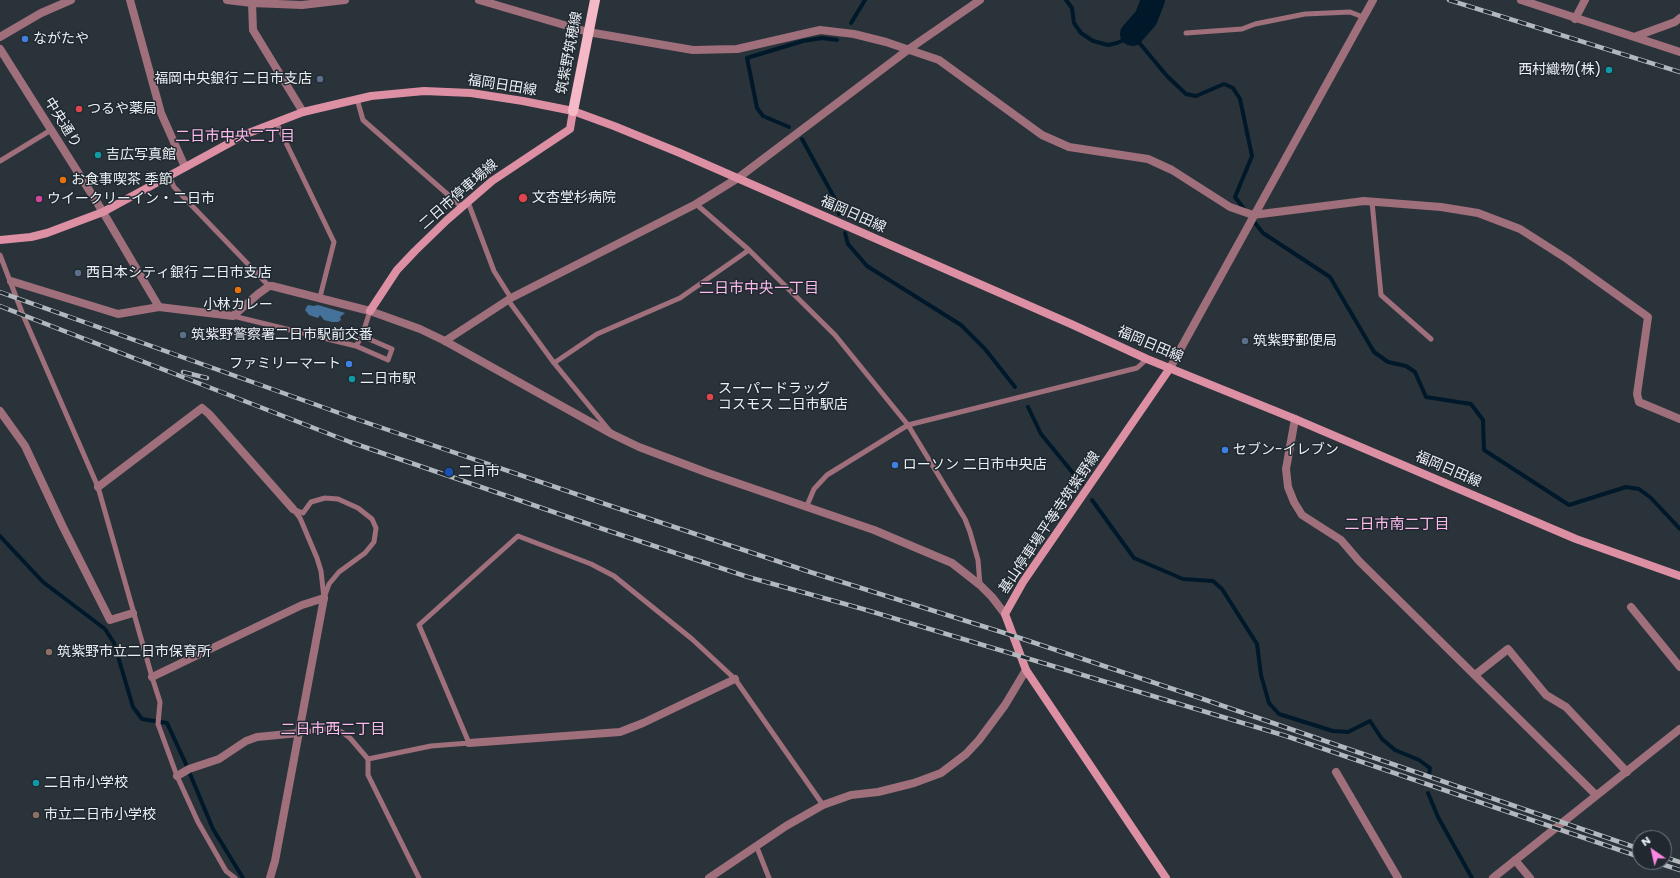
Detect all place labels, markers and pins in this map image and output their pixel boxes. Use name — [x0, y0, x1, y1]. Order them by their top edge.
place label: ながたや — [33, 31, 89, 47]
marker: ながたや — [20, 34, 30, 44]
place label: 西村織物(株) — [1518, 62, 1601, 78]
marker: 西村織物(株) — [1604, 65, 1614, 75]
place label: 福岡中央銀行 二日市支店 — [154, 71, 312, 87]
marker: 福岡中央銀行 二日市支店 — [315, 74, 325, 84]
place label: つるや薬局 — [87, 101, 157, 117]
marker: つるや薬局 — [74, 104, 84, 114]
place label: 吉広写真館 — [106, 147, 176, 163]
marker: 吉広写真館 — [93, 150, 103, 160]
place label: お食事喫茶 季節 — [71, 172, 173, 188]
marker: お食事喫茶 季節 — [58, 175, 68, 185]
place label: 文杏堂杉病院 — [532, 190, 616, 206]
place label: ウイークリーイン・二日市 — [47, 191, 215, 207]
marker: 文杏堂杉病院 — [517, 192, 529, 204]
marker: ウイークリーイン・二日市 — [34, 194, 44, 204]
place label: 西日本シティ銀行 二日市支店 — [86, 265, 272, 281]
marker: 西日本シティ銀行 二日市支店 — [73, 268, 83, 278]
marker: 小林カレー — [233, 285, 243, 295]
place label: 小林カレー — [203, 297, 273, 313]
place label: 筑紫野警察署二日市駅前交番 — [191, 327, 373, 343]
marker: 筑紫野警察署二日市駅前交番 — [178, 330, 188, 340]
place label: 筑紫野郵便局 — [1253, 333, 1337, 349]
marker: 筑紫野郵便局 — [1240, 336, 1250, 346]
place label: ファミリーマート — [229, 356, 341, 372]
marker: ファミリーマート — [344, 359, 354, 369]
place label: 二日市駅 — [360, 371, 416, 387]
marker: 二日市駅 — [347, 374, 357, 384]
place label: スーパードラッグ コスモス 二日市駅店 — [718, 381, 848, 414]
marker: スーパードラッグ コスモス 二日市駅店 — [705, 392, 715, 402]
place label: セブン-イレブン — [1233, 442, 1339, 458]
marker: セブン-イレブン — [1220, 445, 1230, 455]
place label: ローソン 二日市中央店 — [903, 457, 1047, 473]
marker: ローソン 二日市中央店 — [890, 460, 900, 470]
place label: 二日市 — [458, 464, 500, 480]
marker: 二日市 — [443, 466, 455, 478]
place label: 筑紫野市立二日市保育所 — [57, 644, 211, 660]
marker: 筑紫野市立二日市保育所 — [44, 647, 54, 657]
place label: 二日市小学校 — [44, 775, 128, 791]
marker: 二日市小学校 — [31, 778, 41, 788]
place label: 市立二日市小学校 — [44, 807, 156, 823]
marker: 市立二日市小学校 — [31, 810, 41, 820]

